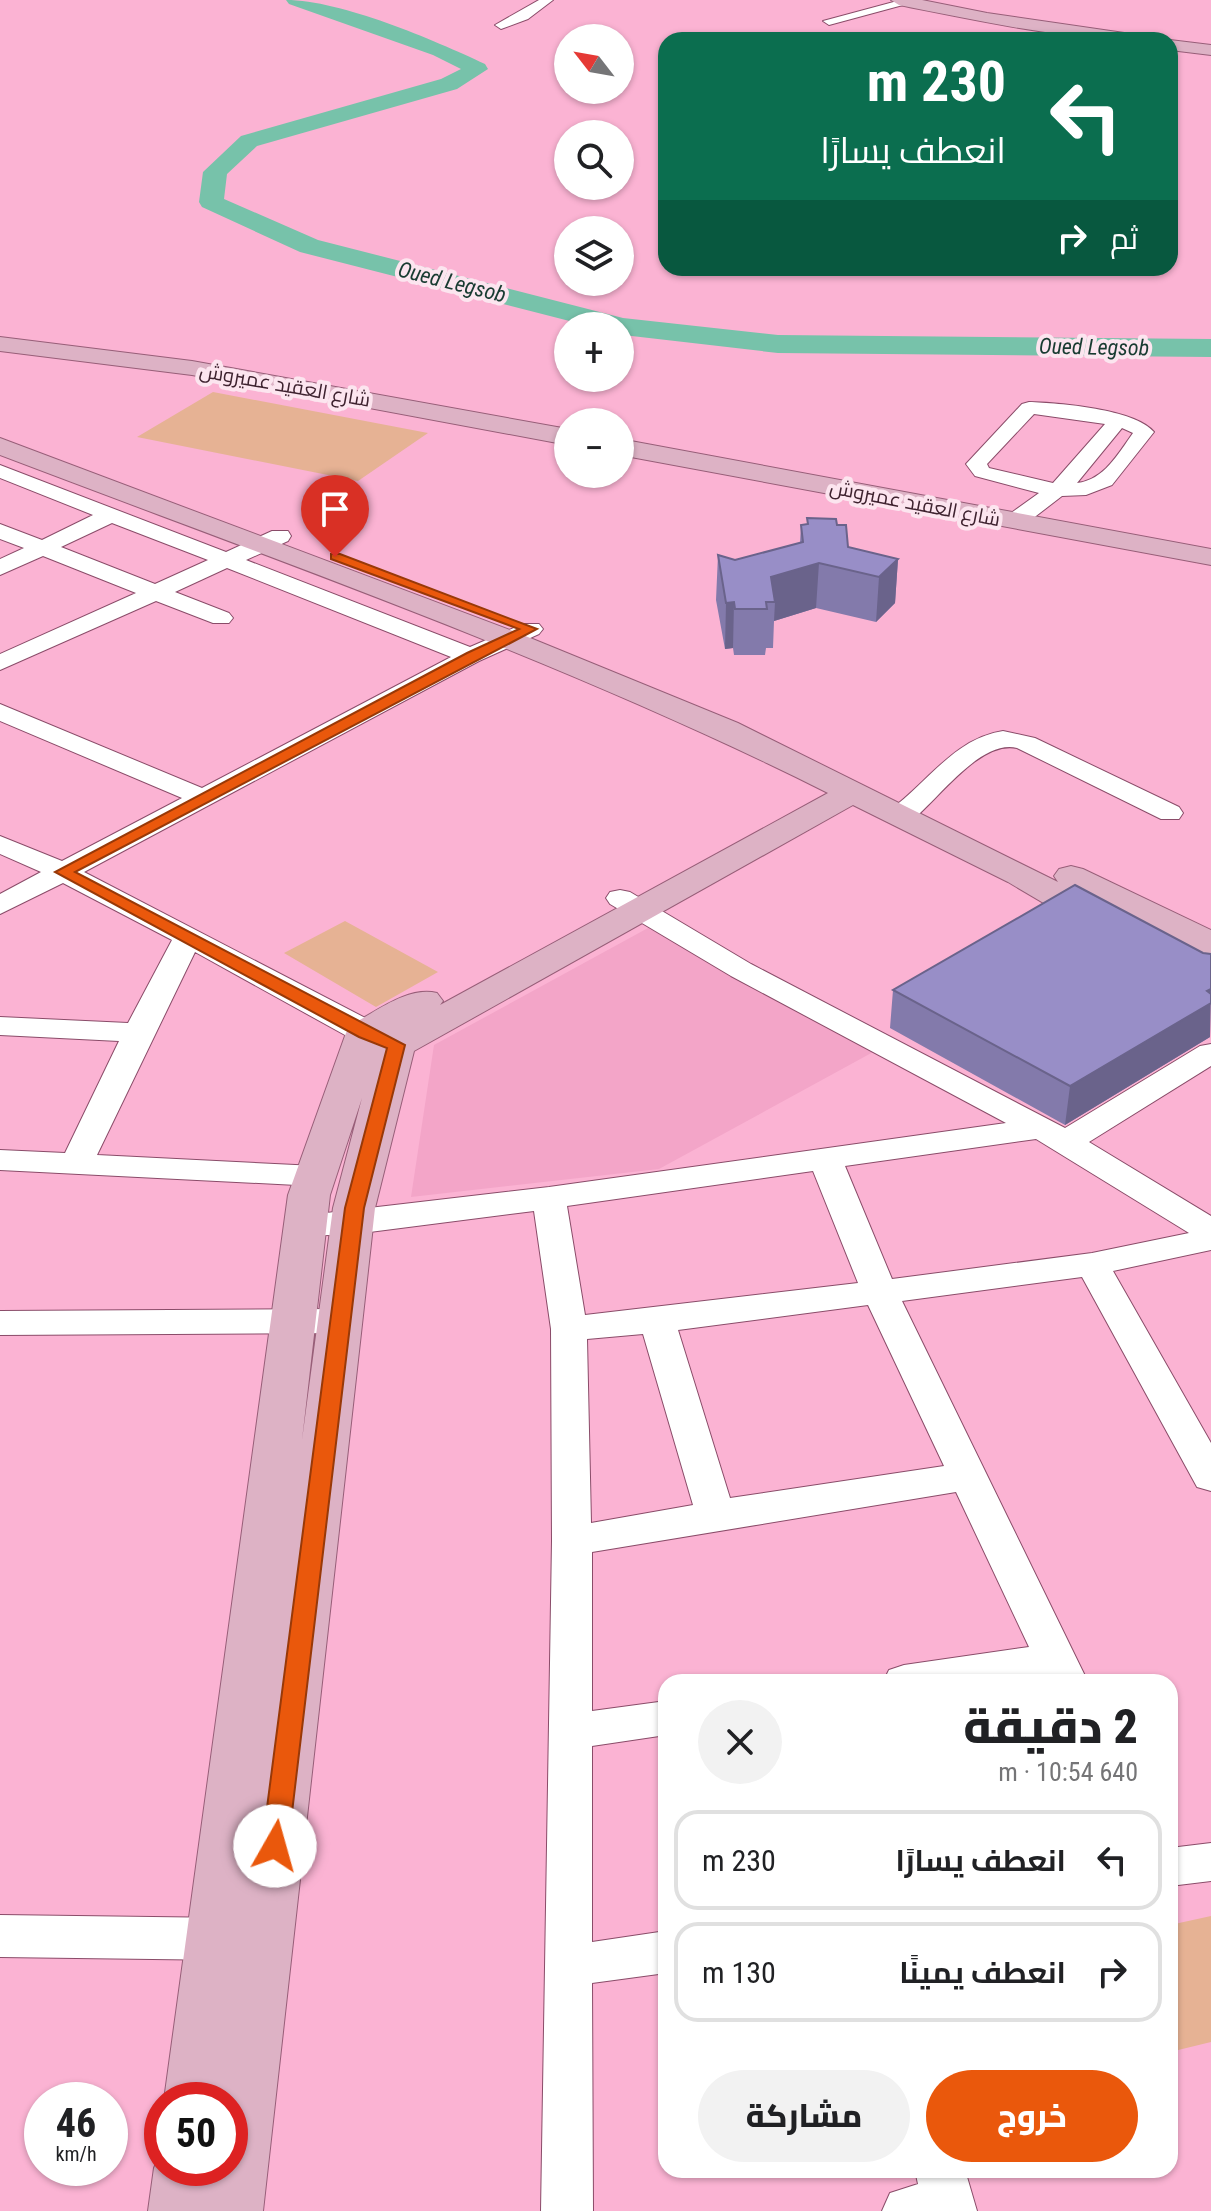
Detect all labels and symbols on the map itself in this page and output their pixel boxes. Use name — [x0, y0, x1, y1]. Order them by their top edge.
north arrow — [554, 24, 634, 104]
water label: Oued Legsob — [395, 257, 509, 307]
water label: Oued Legsob — [1039, 334, 1149, 360]
street label: شارع العقيد عميروش — [197, 358, 372, 414]
pin — [301, 475, 369, 557]
street label: شارع العقيد عميروش — [827, 475, 1002, 533]
position arrow — [233, 1804, 317, 1888]
speed limit sign: 50 — [144, 2082, 248, 2186]

